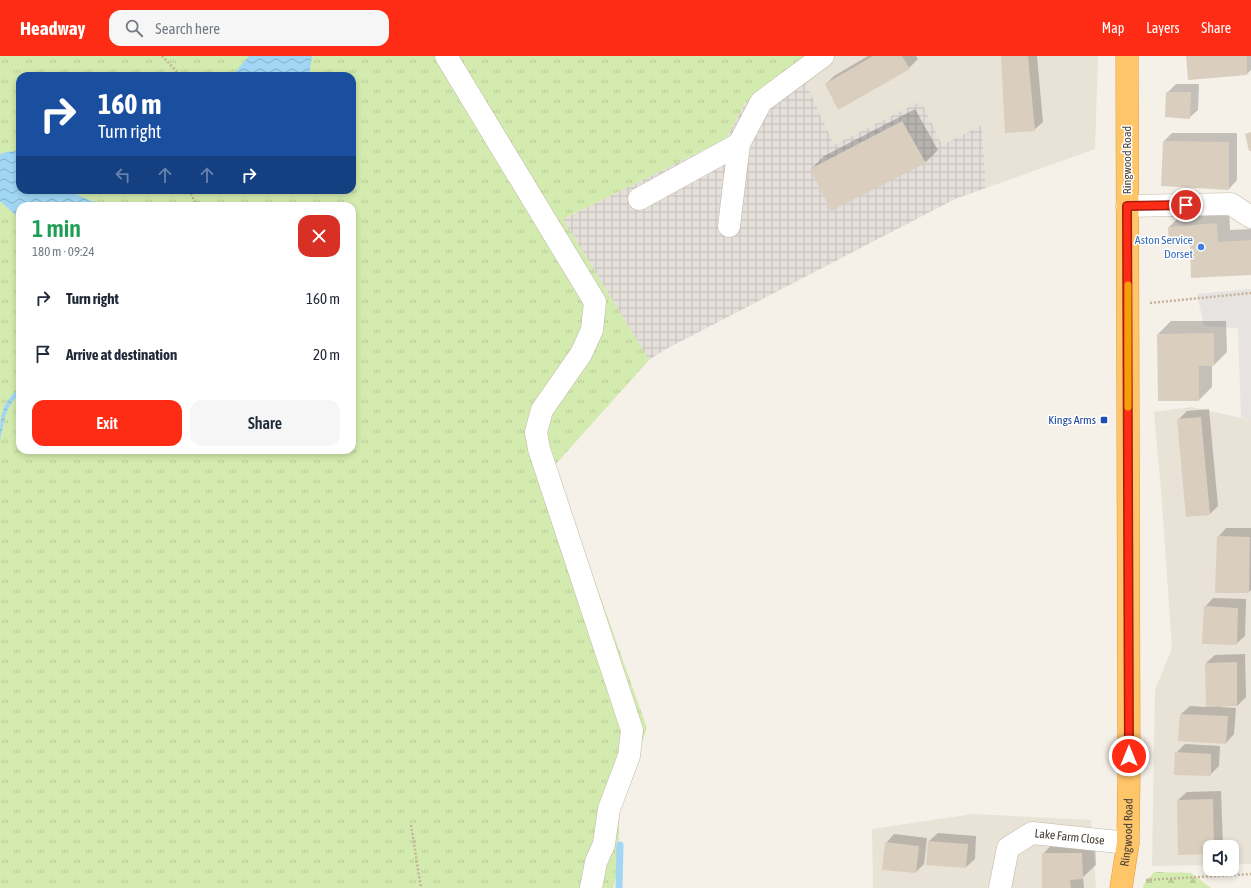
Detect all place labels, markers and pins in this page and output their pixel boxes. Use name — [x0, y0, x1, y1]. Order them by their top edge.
pin — [1169, 188, 1203, 222]
place label: Aston Service Dorset — [1135, 233, 1194, 261]
marker: Aston Service Dorset — [1196, 242, 1206, 252]
place label: Kings Arms — [1048, 413, 1096, 427]
marker: Kings Arms — [1099, 415, 1109, 425]

